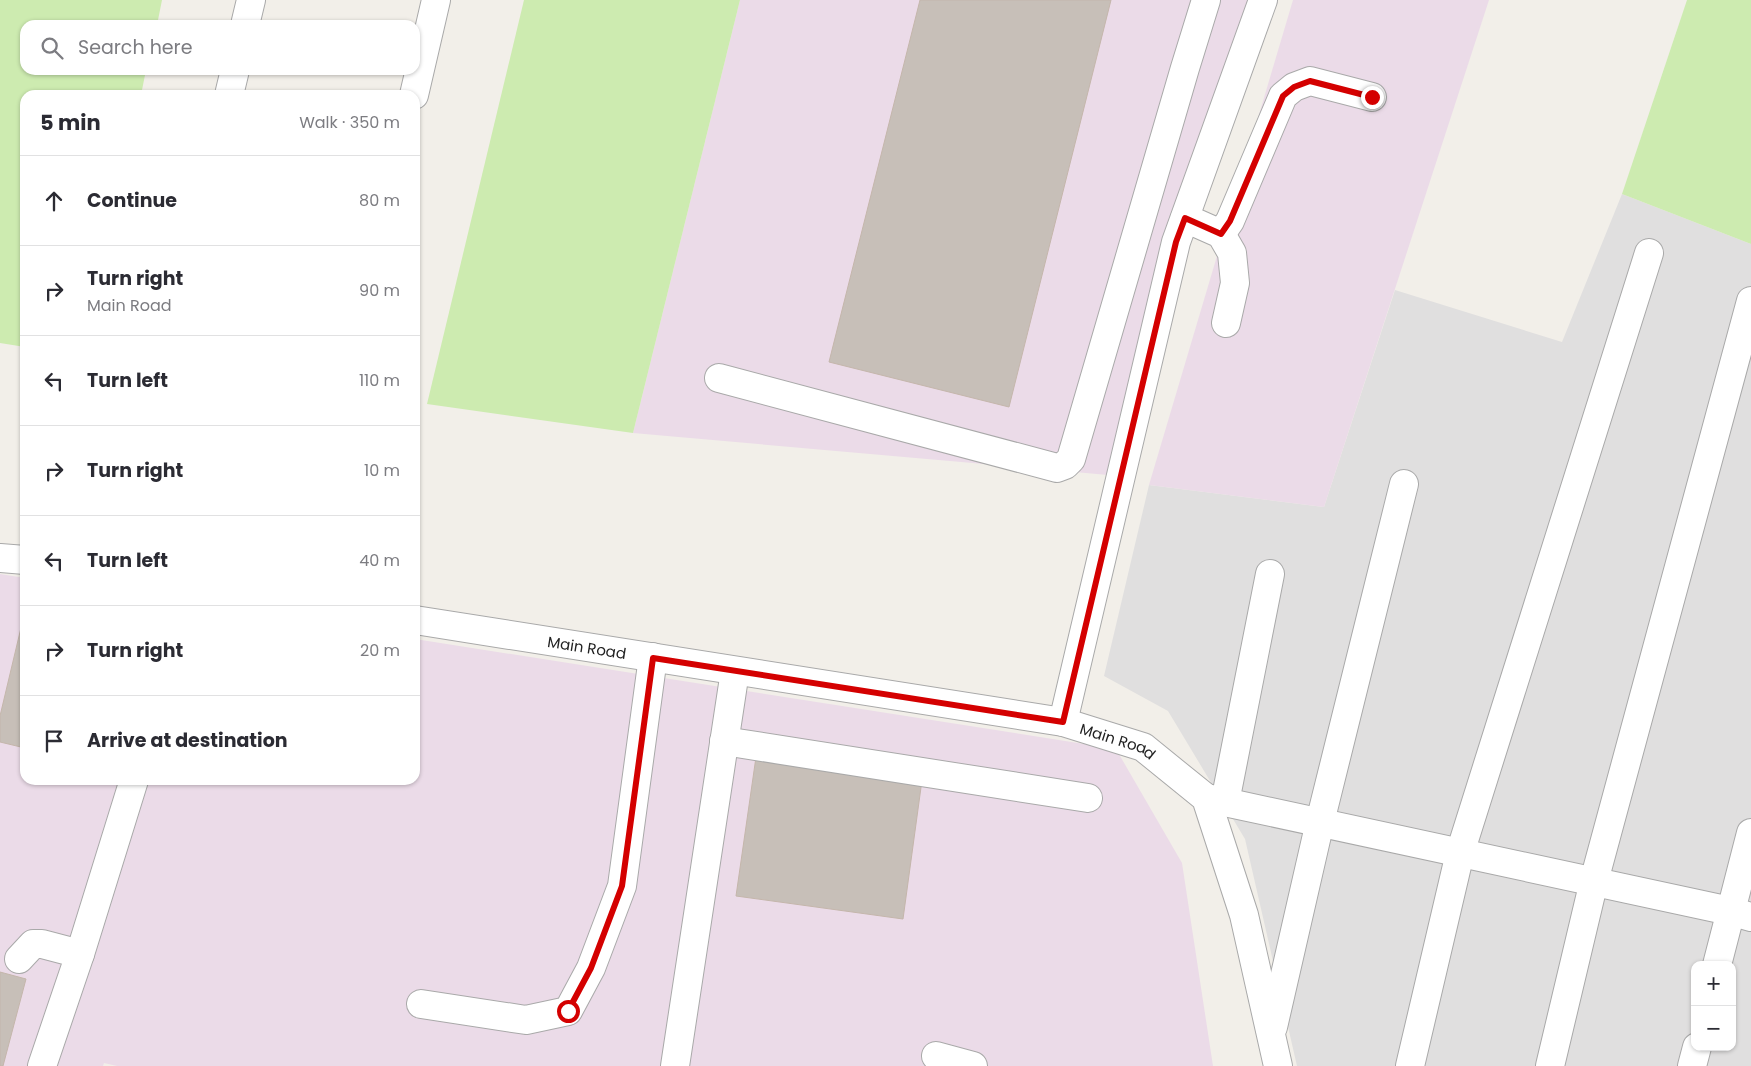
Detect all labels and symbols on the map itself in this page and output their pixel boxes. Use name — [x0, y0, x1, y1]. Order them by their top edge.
route end — [1361, 86, 1384, 109]
street label: Main Road — [546, 631, 628, 664]
street label: Main Road — [1077, 717, 1160, 764]
route start — [557, 1000, 580, 1023]

